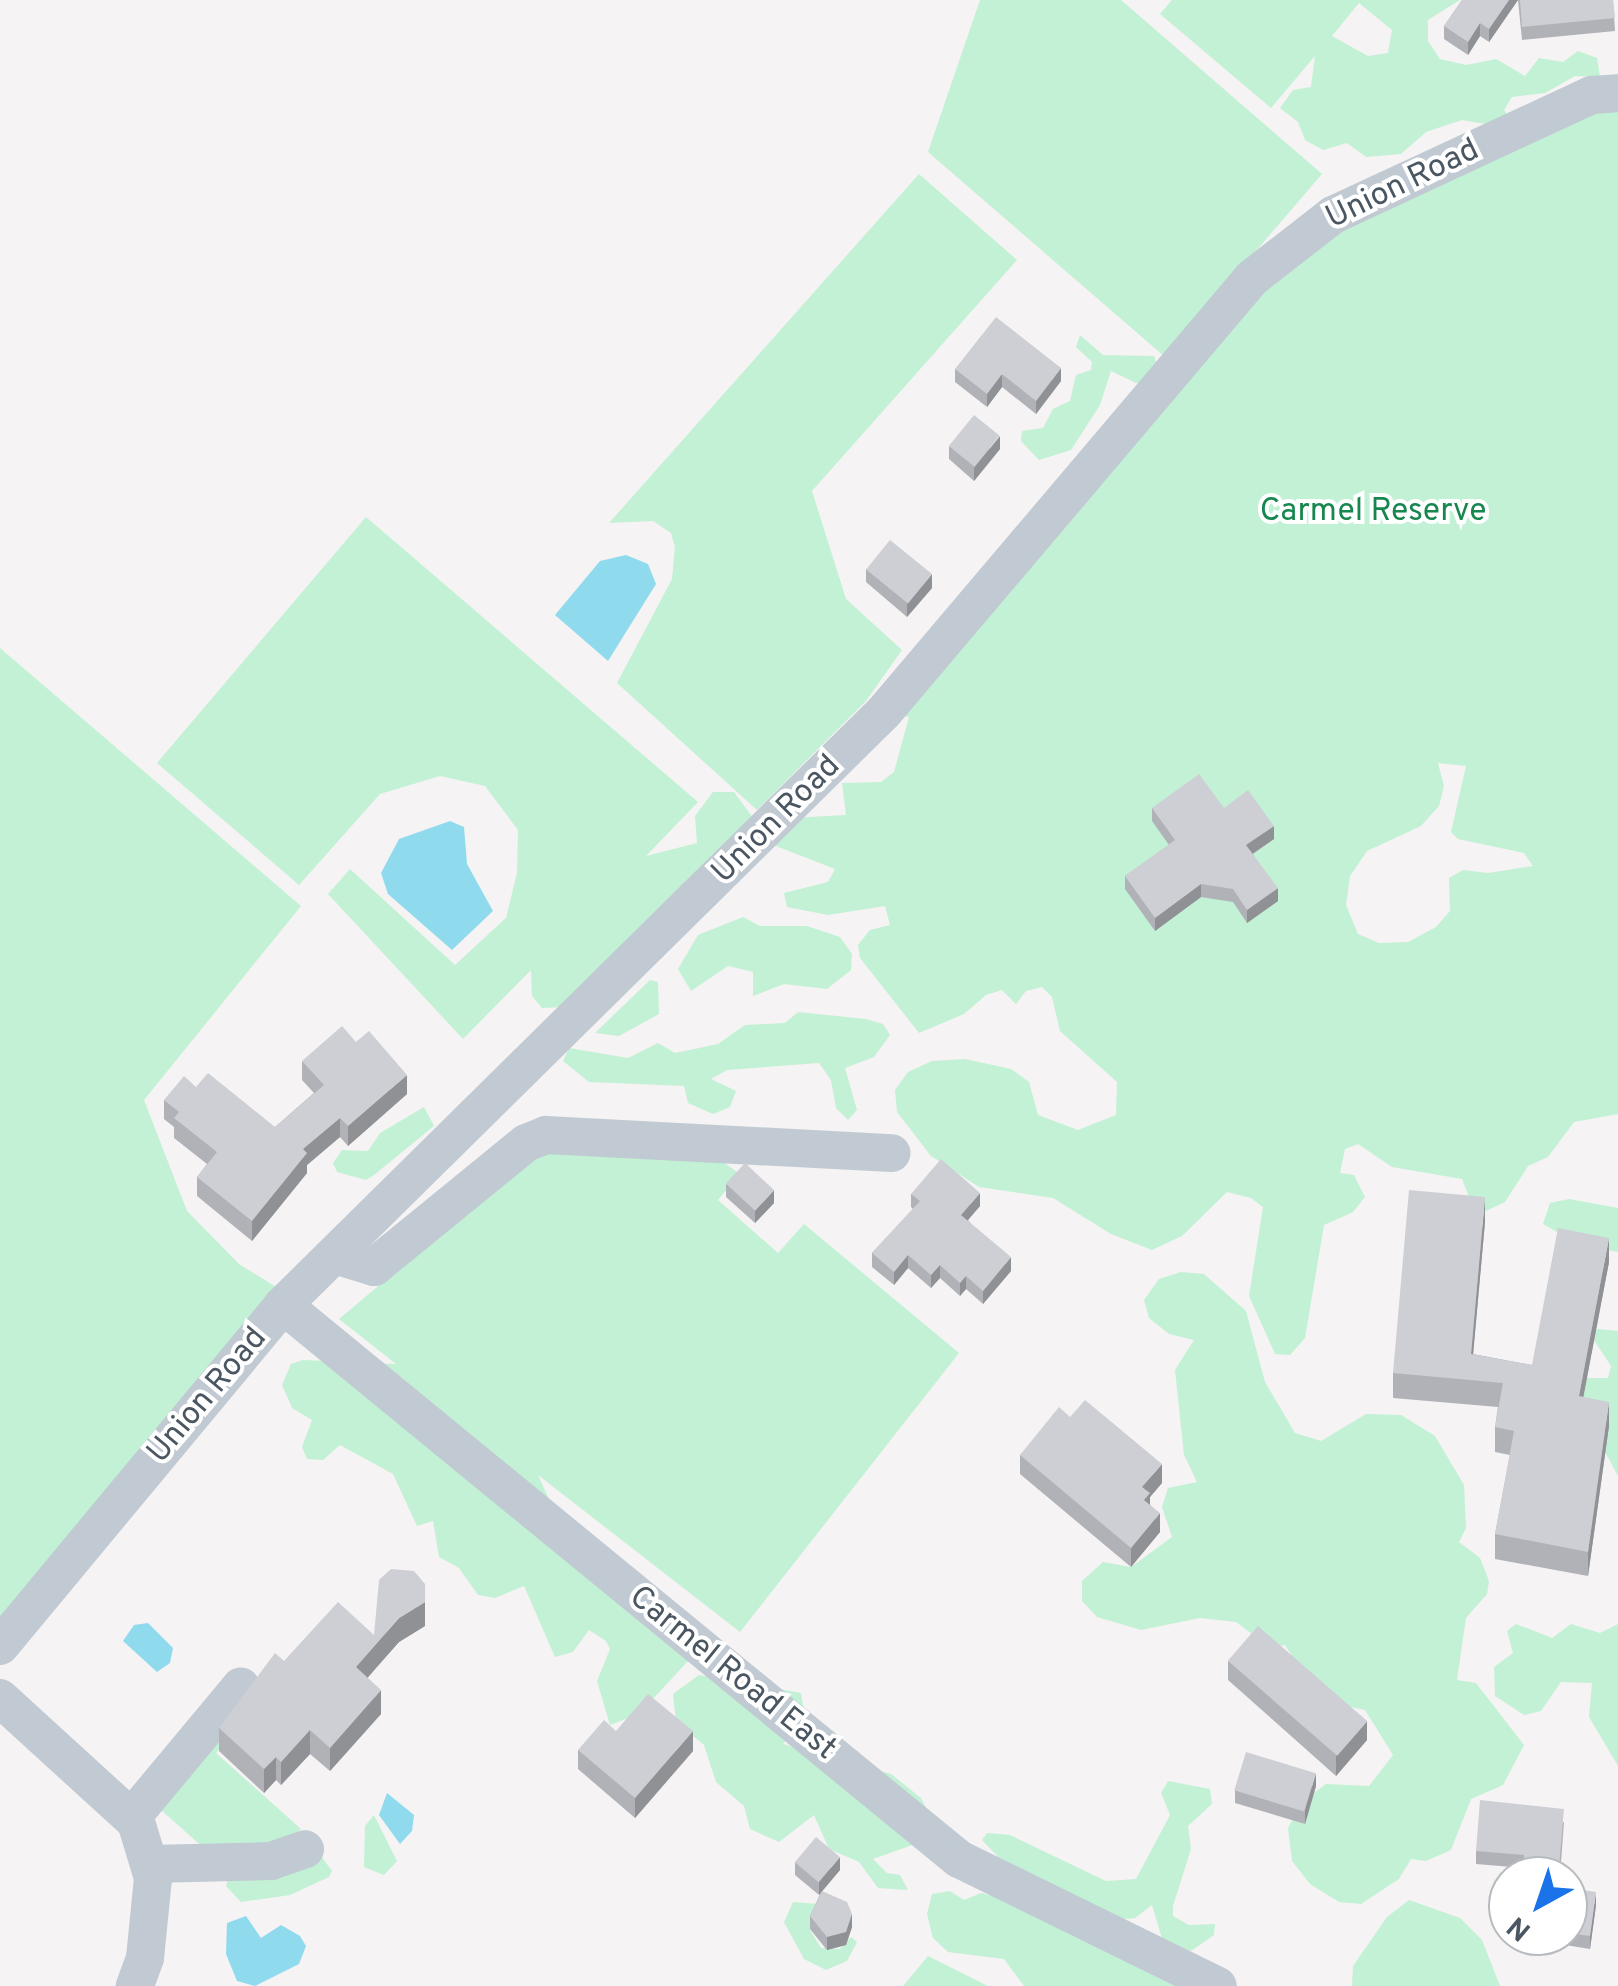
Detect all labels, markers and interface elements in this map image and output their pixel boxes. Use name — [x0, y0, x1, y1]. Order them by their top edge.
street label: Union Road — [1320, 131, 1486, 239]
park label: Carmel Reserve — [1260, 493, 1486, 531]
street label: Union Road — [705, 748, 849, 892]
street label: Union Road — [140, 1320, 276, 1472]
street label: Carmel Road East — [621, 1579, 843, 1769]
north arrow — [1488, 1856, 1588, 1956]
text: N — [1501, 1907, 1539, 1948]

